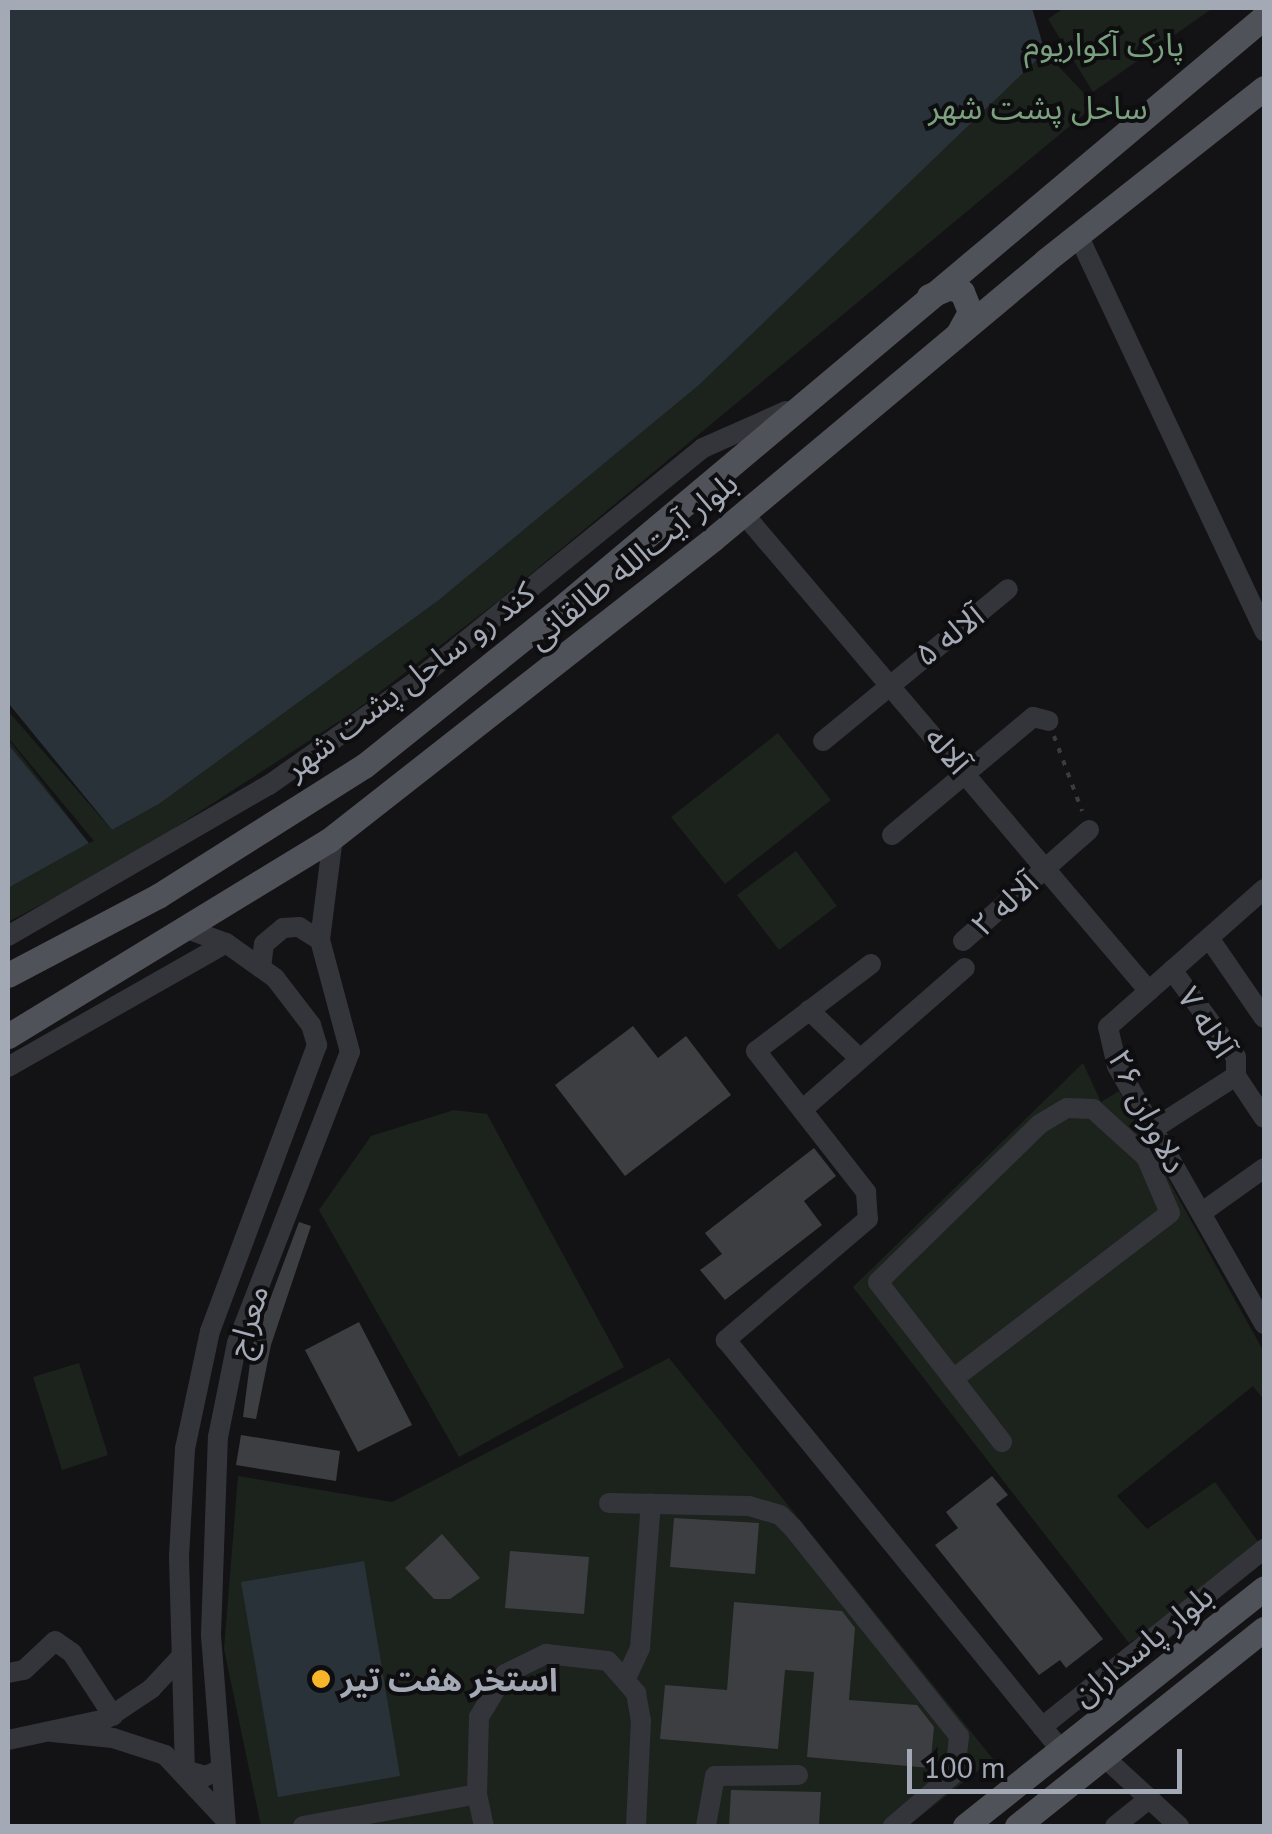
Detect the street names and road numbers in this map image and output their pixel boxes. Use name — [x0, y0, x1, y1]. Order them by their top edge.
street label: بلوار آیت‌الله طالقانی — [519, 463, 745, 657]
street label: کند رو ساحل پشت شهر — [276, 573, 542, 787]
street label: آلاله ۵ — [907, 596, 991, 674]
street label: آلاله — [917, 719, 979, 781]
street label: آلاله ۲ — [963, 864, 1045, 944]
street label: آلاله ۷ — [1170, 979, 1244, 1065]
street label: دلاوران ۲۶ — [1101, 1043, 1195, 1179]
street label: معراج — [218, 1280, 276, 1362]
street label: بلوار پاسداران — [1064, 1576, 1220, 1714]

